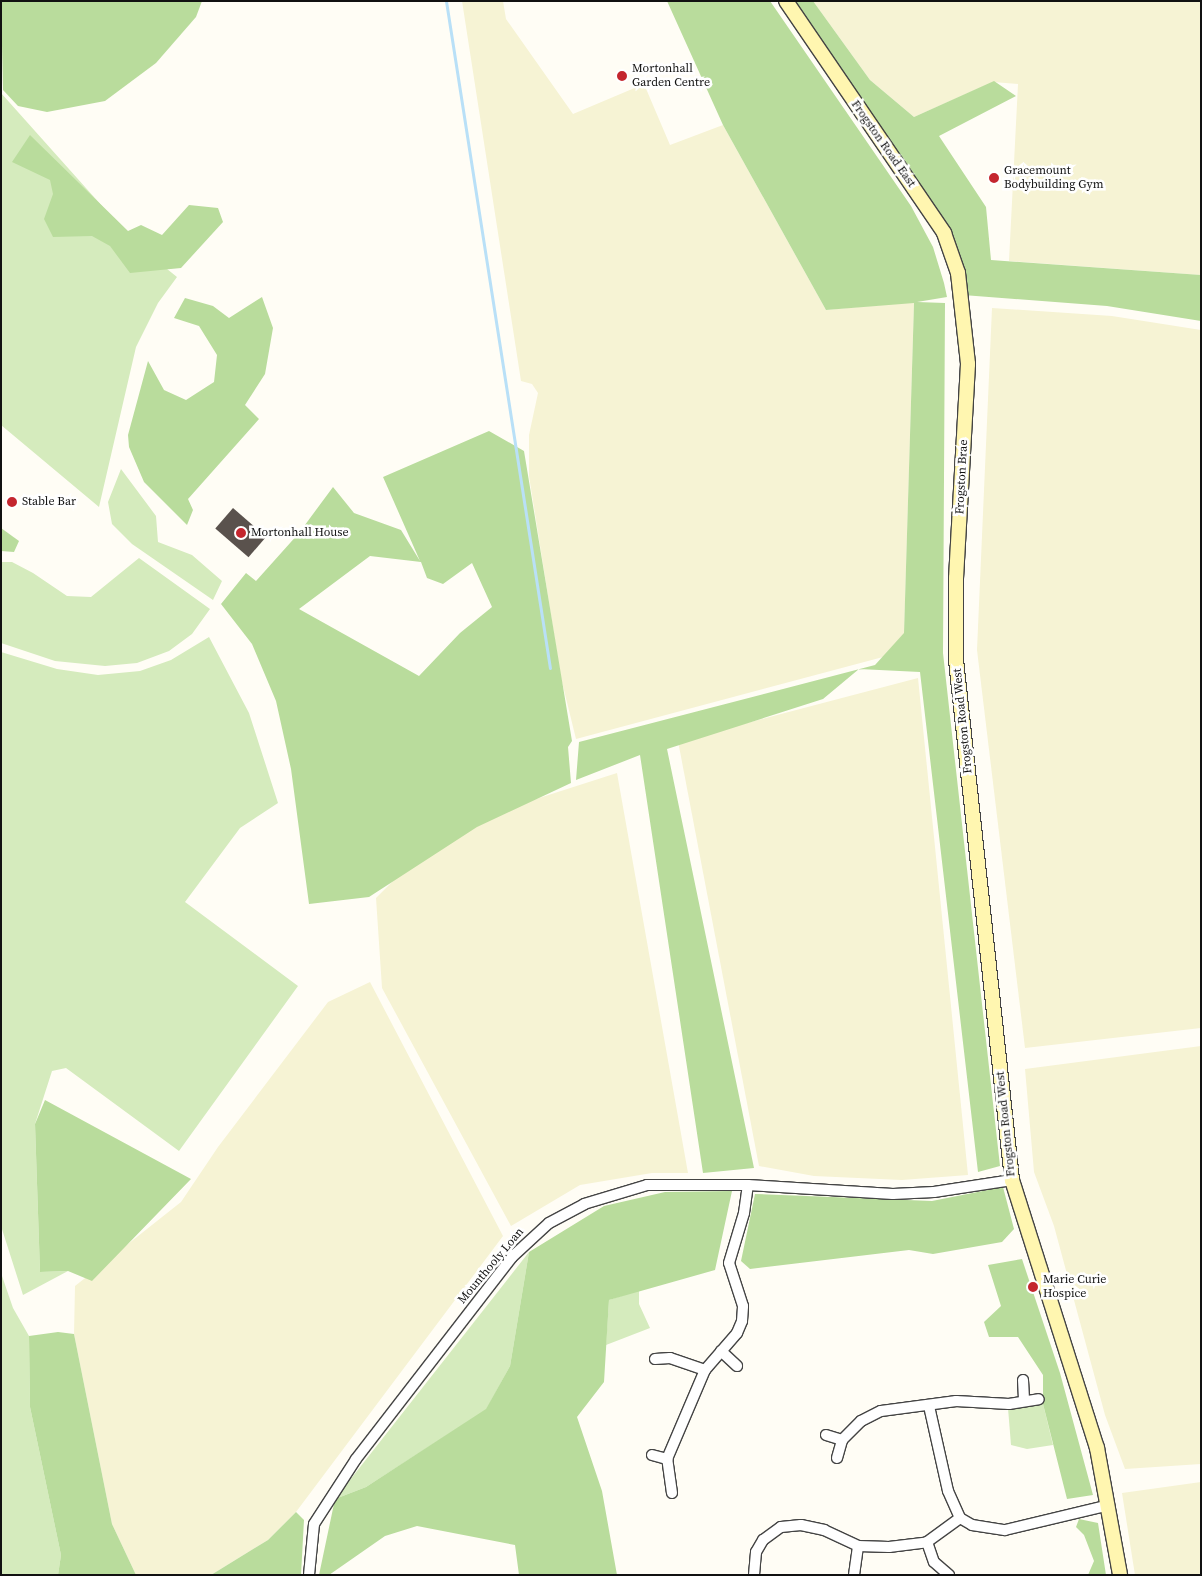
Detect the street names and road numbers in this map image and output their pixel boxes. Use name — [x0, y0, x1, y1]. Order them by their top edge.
street label: Frogston Road East — [848, 98, 918, 190]
street label: Frogston Brae — [953, 439, 971, 515]
street label: Frogston Road West — [950, 667, 976, 775]
street label: Frogston Road West — [993, 1070, 1019, 1178]
street label: Mounthooly Loan — [455, 1225, 527, 1307]

